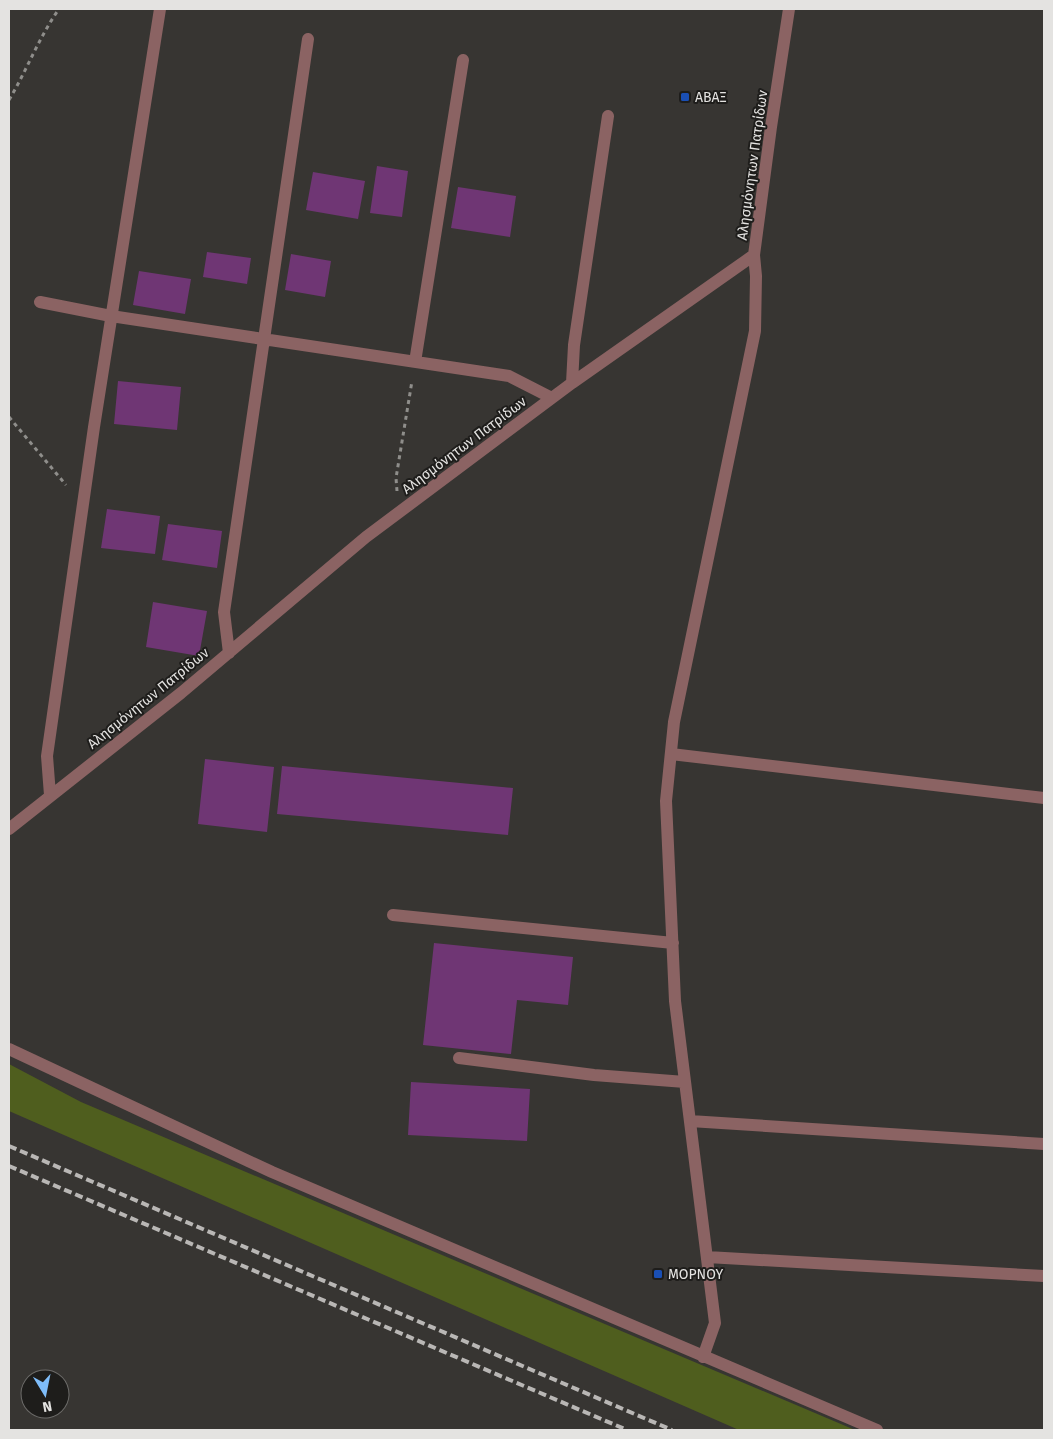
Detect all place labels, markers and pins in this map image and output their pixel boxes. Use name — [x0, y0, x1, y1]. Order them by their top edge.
place label: ΑΒΑΞ — [695, 89, 727, 106]
marker: ΑΒΑΞ — [679, 91, 691, 103]
place label: ΜΟΡΝΟΥ — [668, 1266, 723, 1283]
marker: ΜΟΡΝΟΥ — [652, 1268, 664, 1280]

